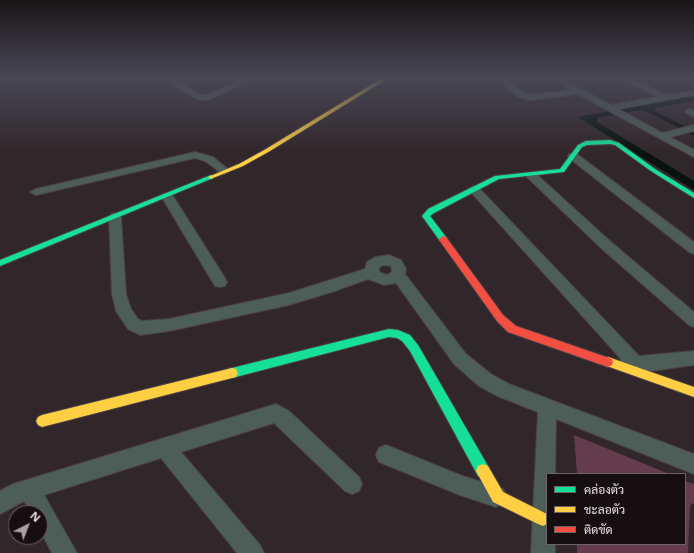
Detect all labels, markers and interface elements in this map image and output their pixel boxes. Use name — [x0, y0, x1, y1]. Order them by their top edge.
legend — [546, 473, 686, 545]
text: คล่องตัว — [584, 481, 624, 498]
text: ชะลอตัว — [584, 501, 625, 518]
north arrow — [8, 505, 48, 545]
text: N — [27, 508, 44, 525]
text: ติดขัด — [584, 521, 613, 538]

